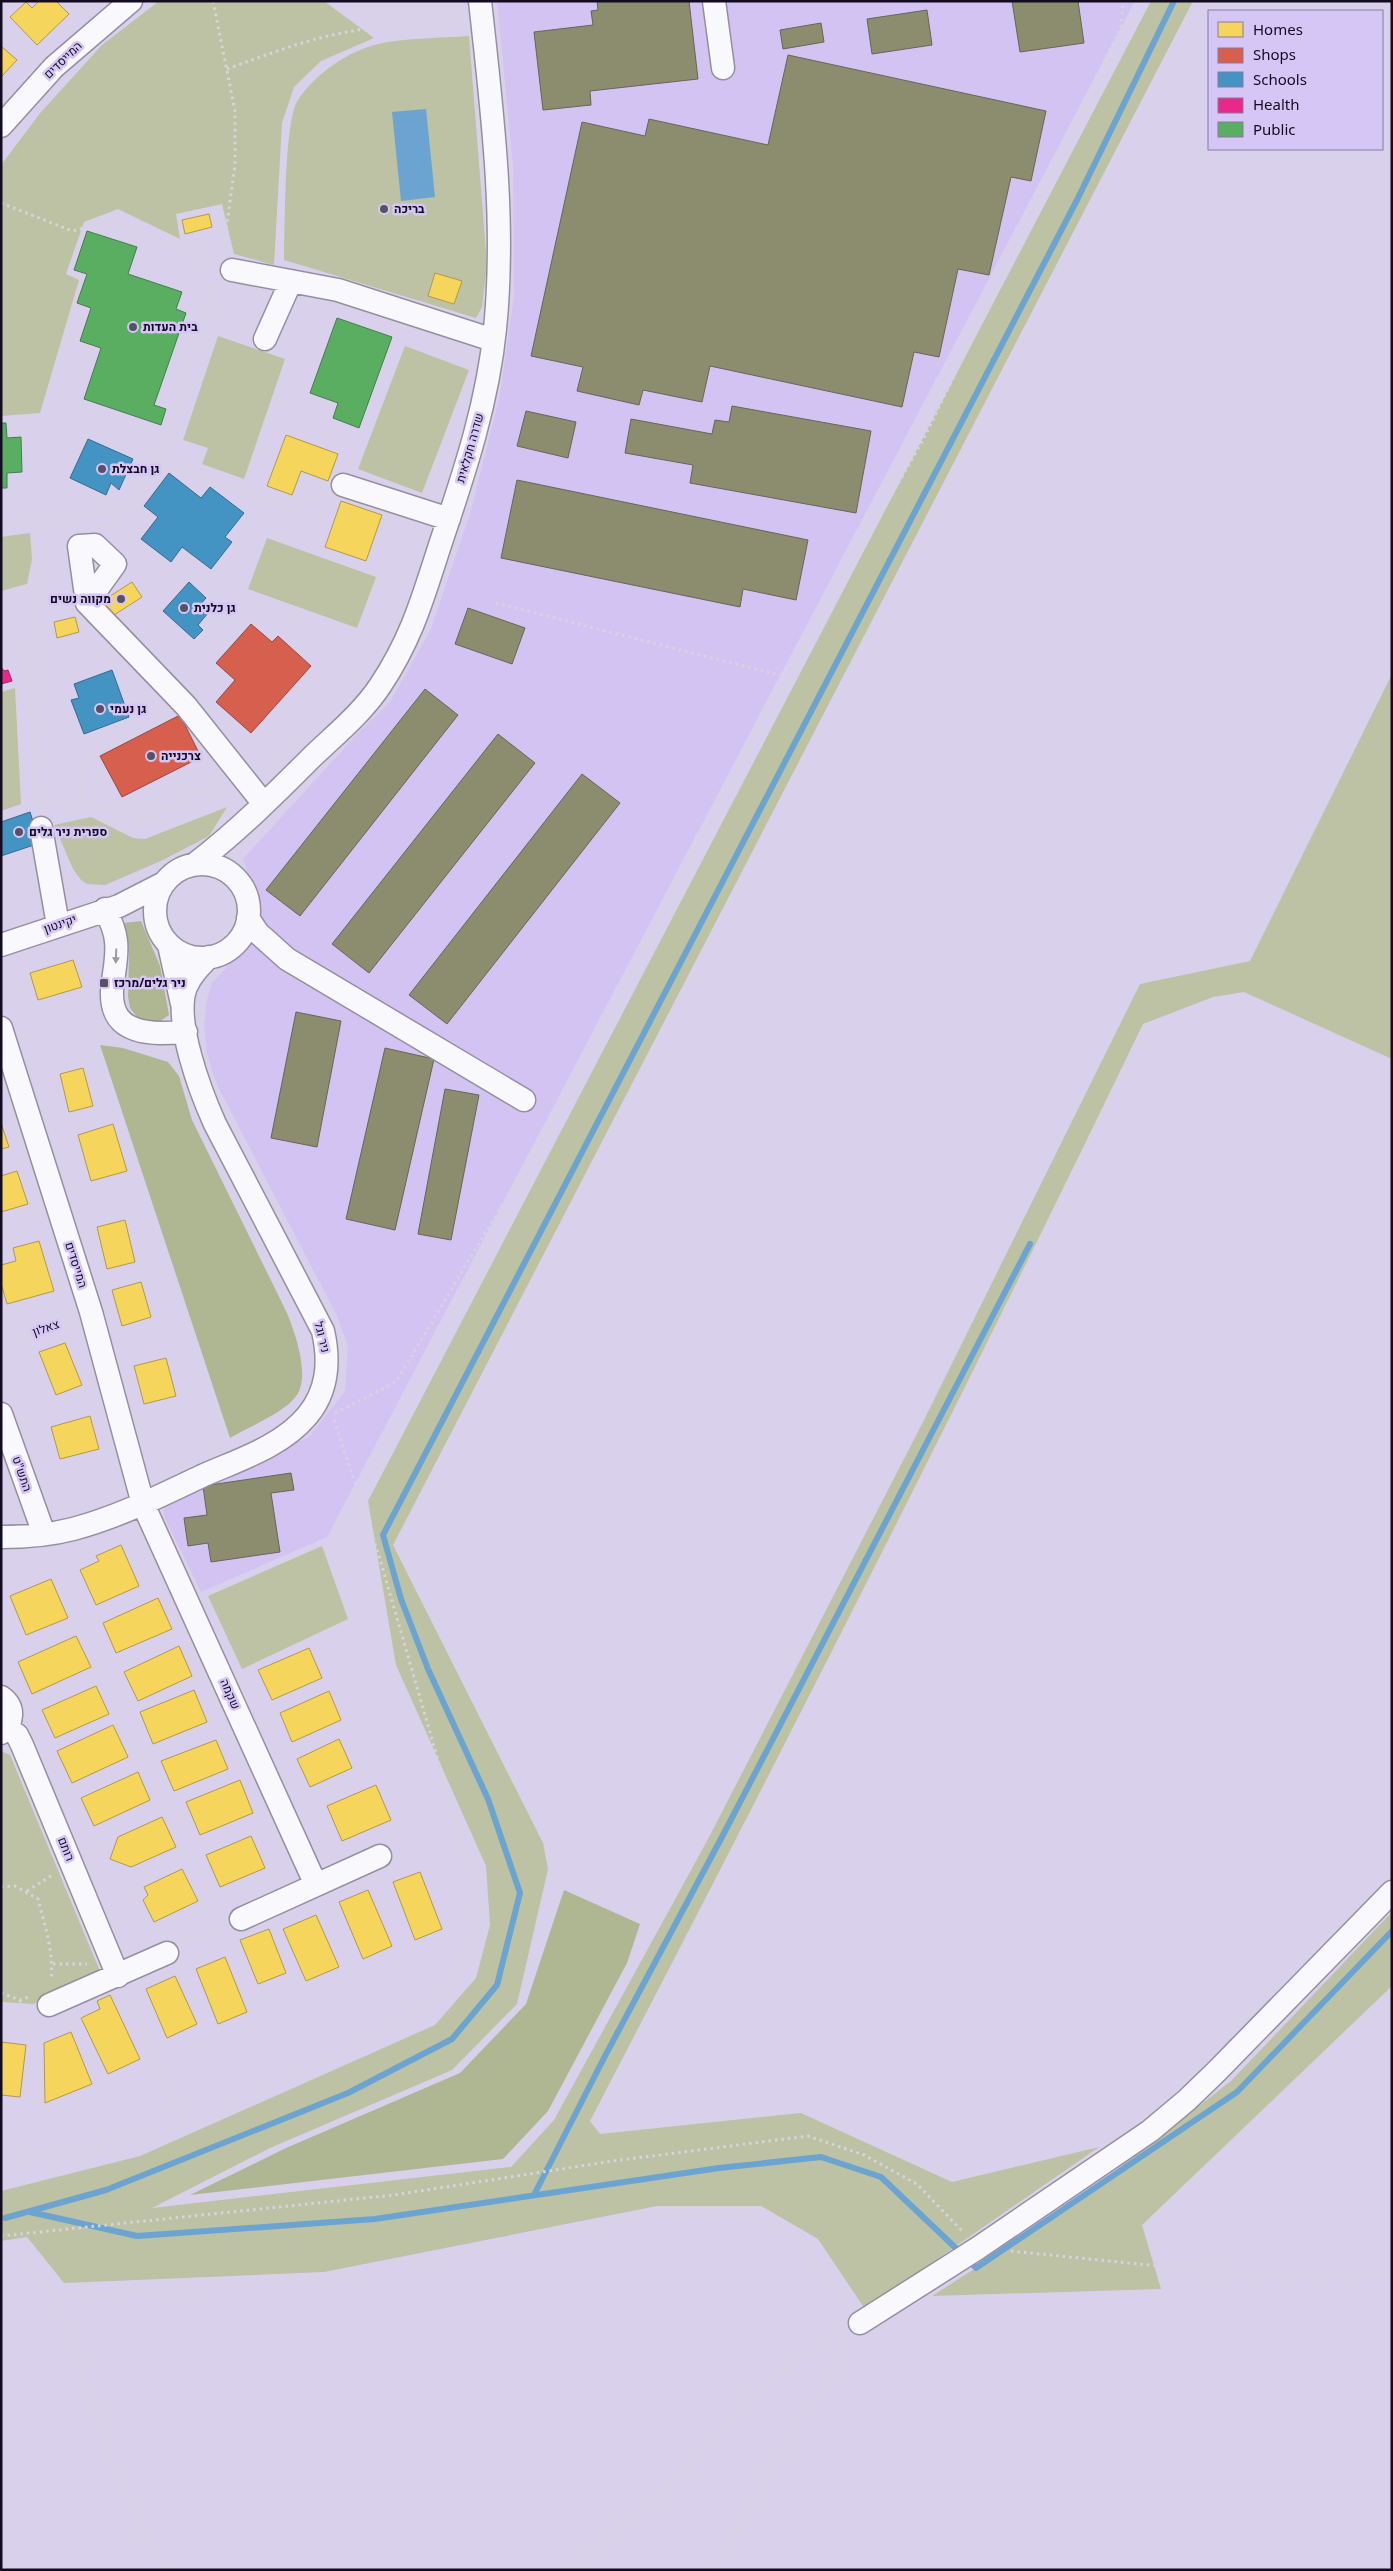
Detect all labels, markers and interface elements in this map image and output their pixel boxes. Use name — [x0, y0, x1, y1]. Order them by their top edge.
legend — [1208, 10, 1383, 150]
text: Homes — [1253, 19, 1303, 39]
street label: המייסדים — [40, 37, 85, 82]
text: Shops — [1253, 44, 1296, 64]
text: Schools — [1253, 69, 1307, 89]
text: Health — [1253, 94, 1300, 114]
text: Public — [1253, 119, 1296, 139]
place label: בריכה — [394, 200, 425, 217]
marker: בריכה — [378, 203, 390, 215]
place label: בית העדות — [143, 318, 198, 335]
marker: בית העדות — [127, 321, 139, 333]
street label: שדרה חקלאית — [451, 411, 488, 485]
place label: גן חבצלת — [112, 460, 159, 477]
marker: גן חבצלת — [96, 463, 108, 475]
place label: מקווה נשים — [50, 590, 111, 607]
marker: מקווה נשים — [115, 593, 127, 605]
place label: גן כלנית — [194, 599, 236, 616]
marker: גן כלנית — [178, 602, 190, 614]
place label: גן נעמי — [110, 700, 146, 717]
marker: גן נעמי — [94, 703, 106, 715]
place label: צרכנייה — [161, 747, 201, 764]
marker: צרכנייה — [145, 750, 157, 762]
place label: ספרית ניר גלים — [29, 823, 107, 840]
marker: ספרית ניר גלים — [13, 826, 25, 838]
street label: יקינטון — [41, 910, 78, 937]
one-way arrow — [111, 948, 119, 964]
place label: ניר גלים/מרכז — [114, 974, 186, 991]
marker: ניר גלים/מרכז — [98, 977, 110, 989]
street label: המייסדים — [61, 1240, 92, 1290]
street label: צאלון — [30, 1315, 62, 1340]
street label: ניר וגל — [310, 1320, 335, 1354]
street label: התש"ט — [9, 1454, 36, 1494]
street label: שקמה — [216, 1676, 245, 1712]
street label: רותם — [54, 1834, 79, 1863]

